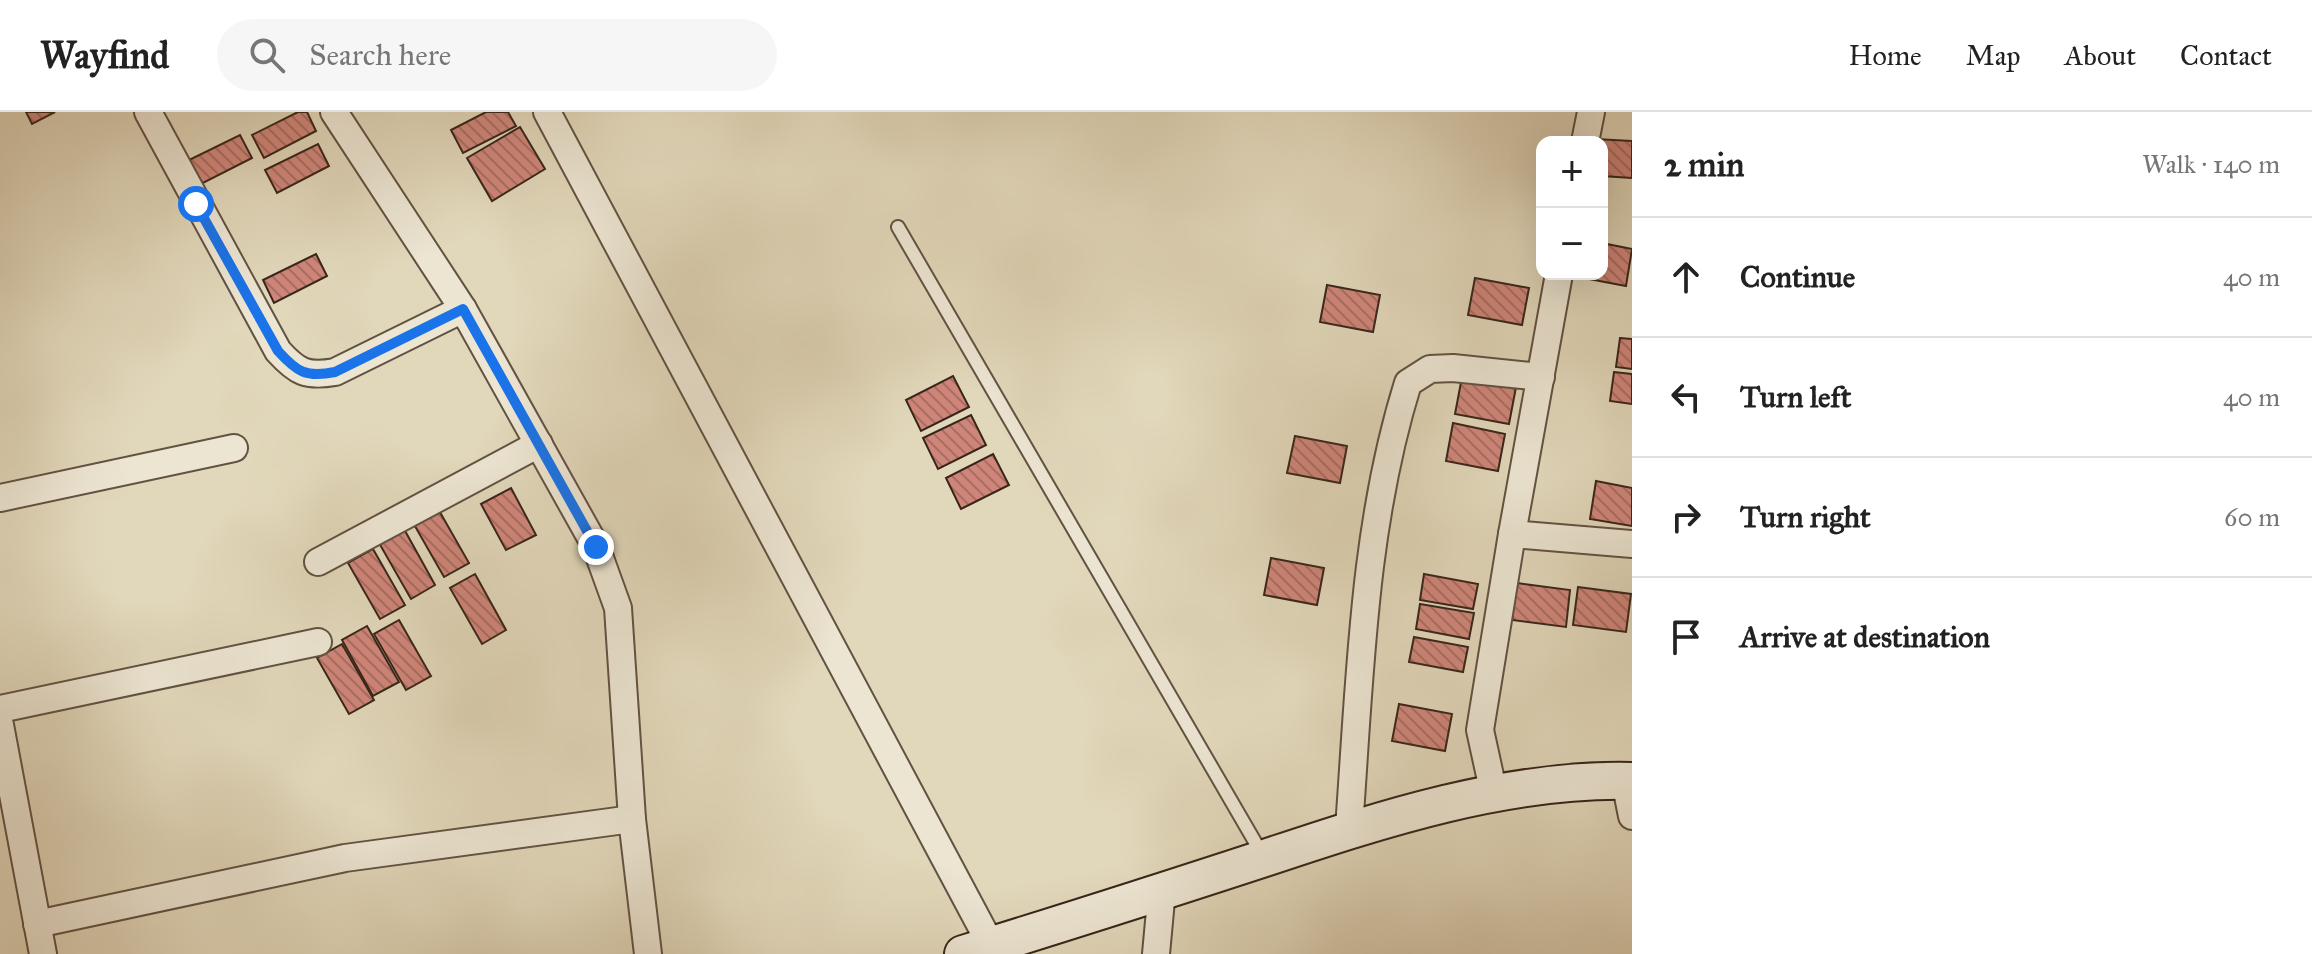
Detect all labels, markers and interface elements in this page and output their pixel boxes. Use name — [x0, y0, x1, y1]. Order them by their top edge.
search box — [217, 19, 777, 91]
text: Wayfind — [40, 32, 169, 78]
icon: search — [245, 33, 289, 77]
text: Search here — [309, 37, 451, 73]
text: Home — [1849, 38, 1922, 73]
text: Map — [1966, 38, 2020, 73]
text: About — [2064, 38, 2136, 73]
text: Contact — [2180, 38, 2272, 73]
map controls — [1536, 136, 1608, 280]
button: + — [1536, 136, 1608, 208]
text: 2 min — [1664, 144, 1744, 185]
text: Walk · 140 m — [2142, 148, 2280, 180]
route start — [178, 186, 214, 222]
button: − — [1536, 208, 1608, 280]
icon: ahead — [1664, 255, 1708, 299]
text: Continue — [1740, 259, 1855, 295]
text: 40 m — [2223, 261, 2280, 293]
icon: left — [1664, 375, 1708, 419]
text: Turn left — [1740, 379, 1851, 415]
text: 40 m — [2223, 381, 2280, 413]
icon: right — [1664, 495, 1708, 539]
text: Turn right — [1740, 499, 1871, 535]
text: 60 m — [2224, 501, 2280, 533]
route end — [578, 529, 614, 565]
icon: arrive — [1664, 615, 1708, 659]
text: Arrive at destination — [1740, 619, 1990, 655]

